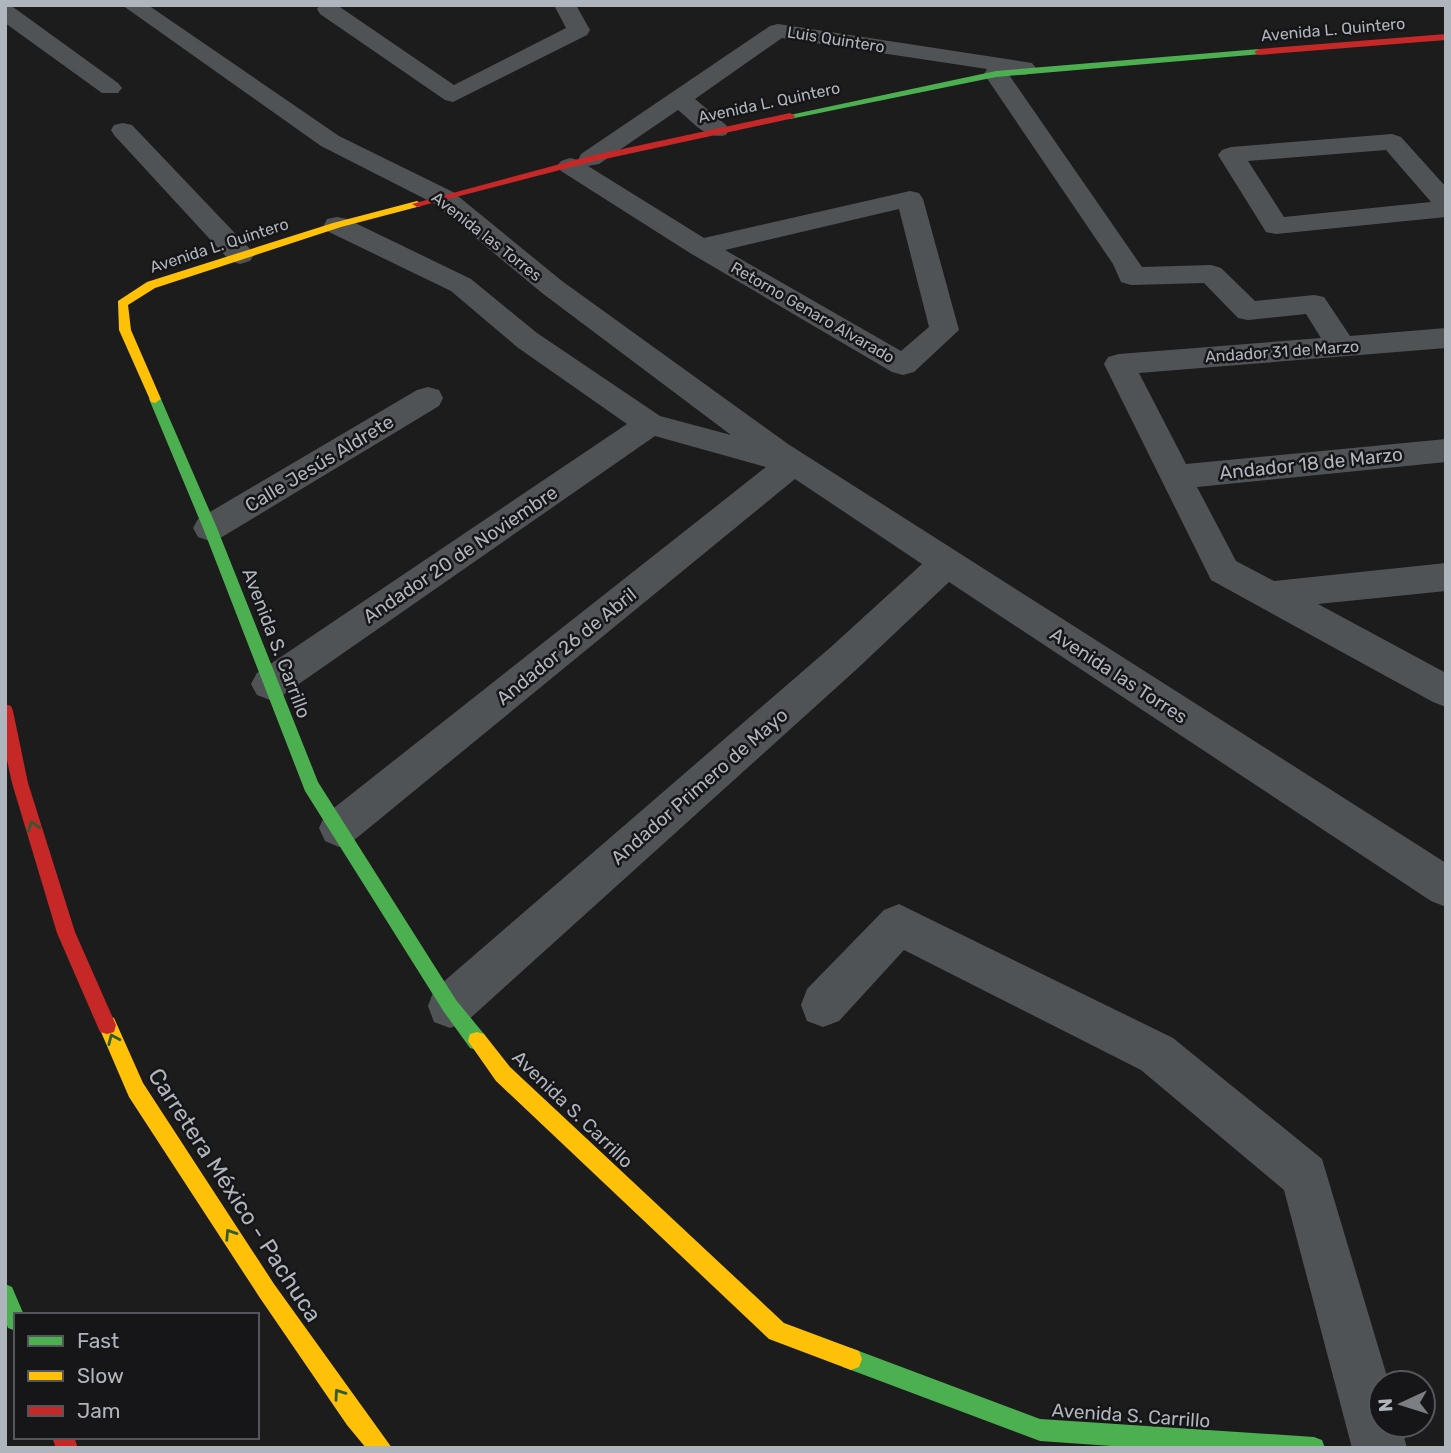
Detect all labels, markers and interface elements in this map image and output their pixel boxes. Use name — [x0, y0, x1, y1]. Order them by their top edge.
street label: Avenida L. Quintero — [1260, 14, 1406, 45]
street label: Luis Quintero — [786, 22, 886, 57]
street label: Avenida L. Quintero — [696, 78, 842, 127]
street label: Avenida las Torres — [428, 188, 545, 285]
street label: Avenida L. Quintero — [147, 214, 291, 277]
street label: Retorno Genaro Alvarado — [727, 258, 898, 367]
street label: Andador 31 de Marzo — [1204, 337, 1360, 366]
street label: Calle Jesús Aldrete — [241, 410, 398, 517]
street label: Andador 18 de Marzo — [1218, 442, 1404, 485]
street label: Andador 20 de Noviembre — [359, 481, 562, 628]
street label: Avenida S. Carrillo — [237, 565, 316, 722]
street label: Andador 26 de Abril — [492, 583, 641, 710]
street label: Avenida las Torres — [1046, 622, 1192, 728]
street label: Andador Primero de Mayo — [606, 703, 792, 869]
one-way arrow — [27, 821, 42, 833]
one-way arrow — [107, 1034, 121, 1046]
street label: Avenida S. Carrillo — [507, 1046, 638, 1173]
street label: Carretera México - Pachuca — [142, 1063, 328, 1327]
one-way arrow — [225, 1228, 238, 1241]
legend — [14, 1313, 259, 1439]
text: Fast — [77, 1328, 119, 1353]
text: Slow — [77, 1363, 124, 1388]
north arrow — [1367, 1369, 1437, 1439]
one-way arrow — [335, 1389, 347, 1402]
text: Jam — [77, 1398, 121, 1423]
street label: Avenida S. Carrillo — [1051, 1398, 1211, 1433]
text: N — [1374, 1398, 1397, 1413]

